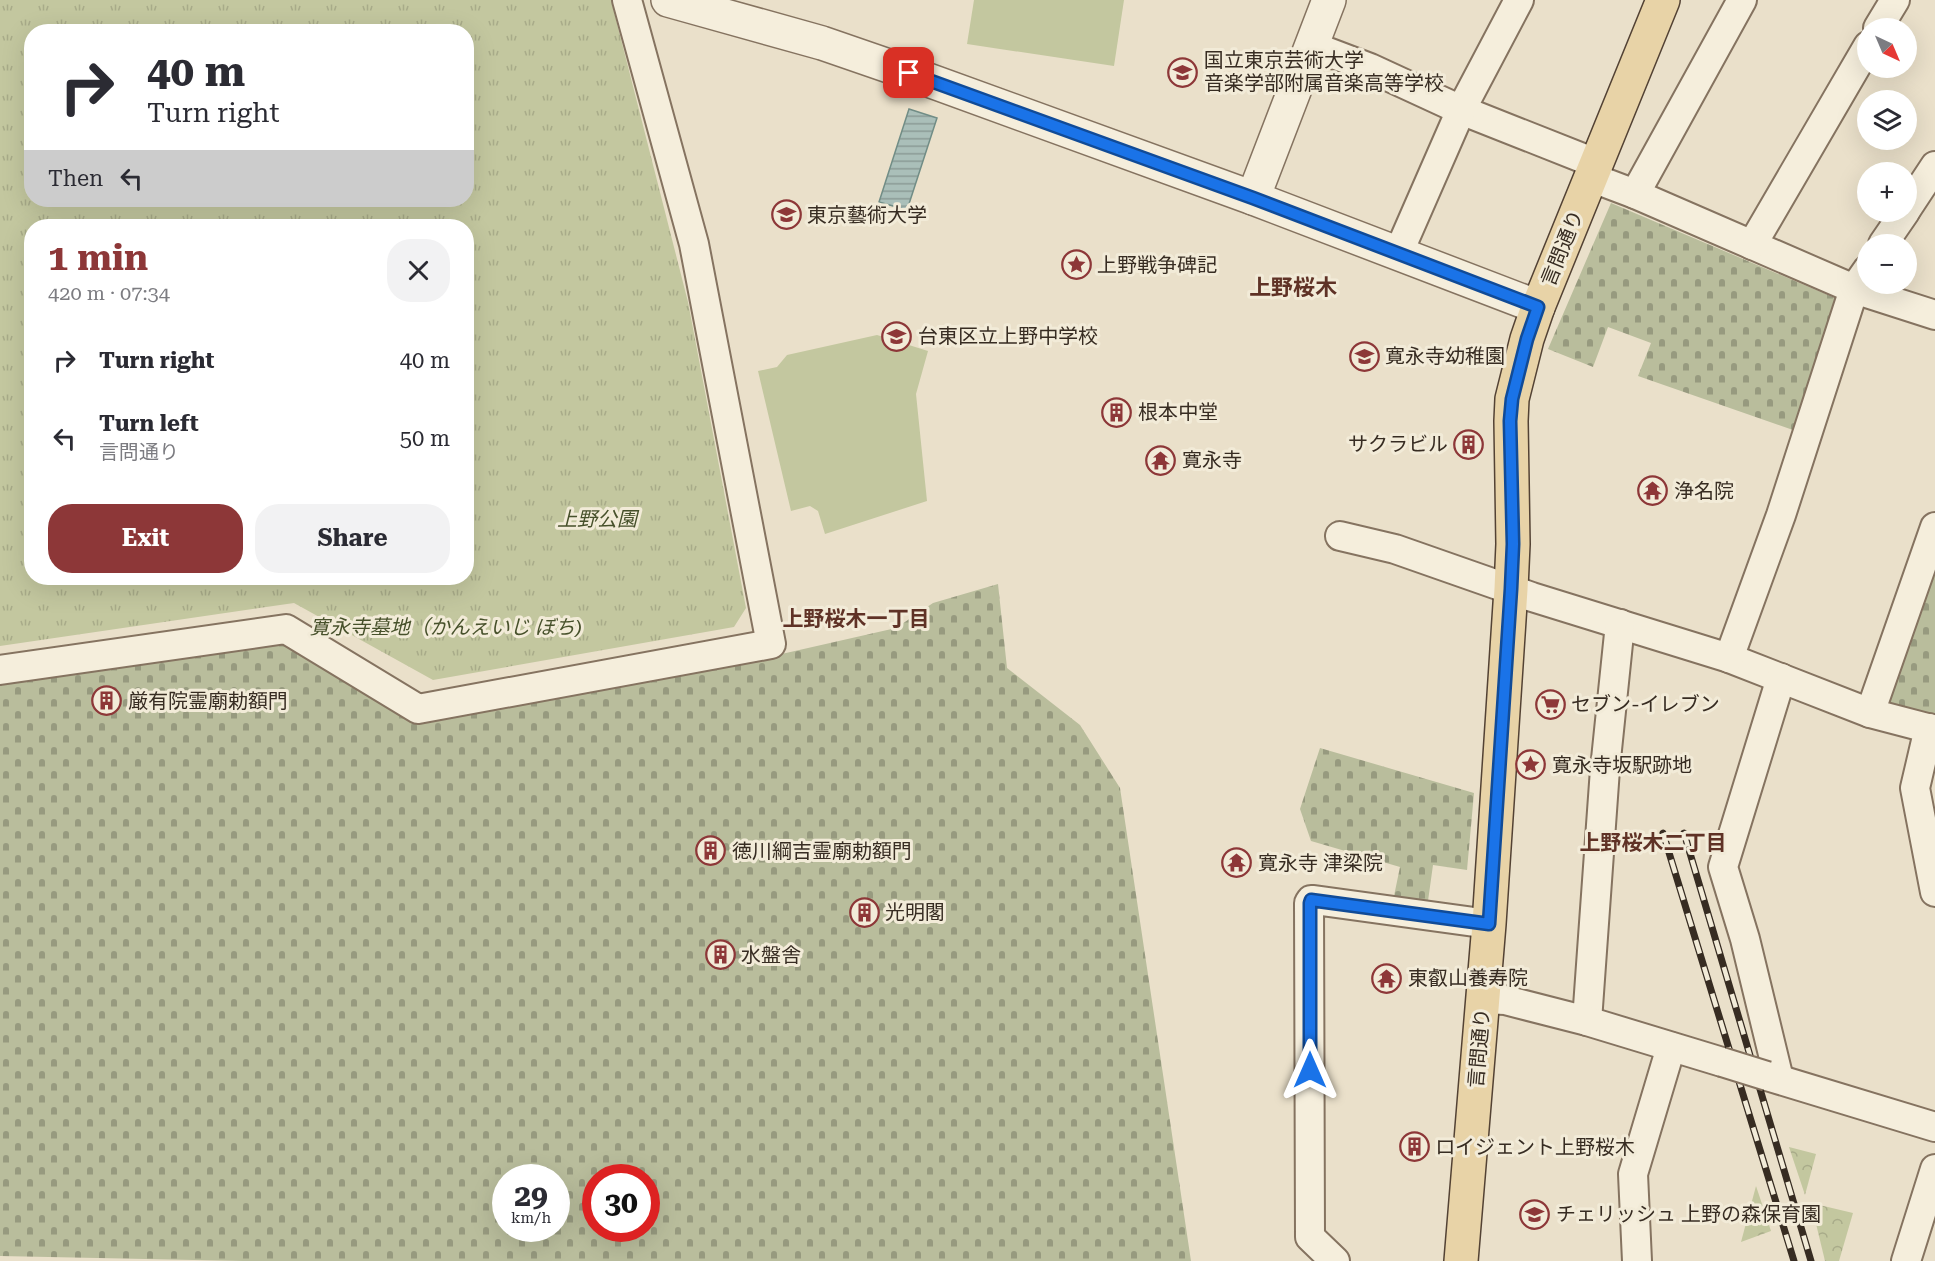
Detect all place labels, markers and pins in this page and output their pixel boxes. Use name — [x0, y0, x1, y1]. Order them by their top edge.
pin — [883, 47, 934, 98]
place label: 国立東京芸術大学 音楽学部附属音楽高等学校 — [1204, 48, 1444, 95]
school or university icon: 国立東京芸術大学 音楽学部附属音楽高等学校 — [1167, 56, 1199, 88]
school or university icon: 東京藝術大学 — [770, 199, 802, 231]
place label: 東京藝術大学 — [807, 203, 927, 227]
place icon: 上野戦争碑記 — [1060, 249, 1092, 281]
place label: 上野戦争碑記 — [1097, 253, 1217, 277]
school or university icon: 台東区立上野中学校 — [881, 320, 913, 352]
place label: 台東区立上野中学校 — [918, 324, 1098, 348]
school or university icon: 寛永寺幼稚園 — [1348, 340, 1380, 372]
place label: 寛永寺幼稚園 — [1385, 344, 1505, 368]
building icon: 根本中堂 — [1101, 396, 1133, 428]
place label: 根本中堂 — [1138, 400, 1218, 424]
building icon: サクラビル — [1453, 428, 1485, 460]
place label: サクラビル — [1348, 432, 1448, 456]
temple icon: 寛永寺 — [1145, 444, 1177, 476]
place label: 寛永寺 — [1182, 448, 1242, 472]
temple icon: 浄名院 — [1637, 475, 1669, 507]
place label: 浄名院 — [1674, 479, 1734, 503]
building icon: 厳有院霊廟勅額門 — [91, 685, 123, 717]
supermarket icon: セブン-イレブン — [1534, 688, 1566, 720]
place label: 厳有院霊廟勅額門 — [128, 689, 288, 713]
place label: セブン-イレブン — [1571, 692, 1720, 716]
place icon: 寛永寺坂駅跡地 — [1515, 749, 1547, 781]
place label: 寛永寺坂駅跡地 — [1552, 753, 1692, 777]
building icon: 徳川綱吉霊廟勅額門 — [695, 835, 727, 867]
place label: 徳川綱吉霊廟勅額門 — [732, 839, 912, 863]
temple icon: 寛永寺 津梁院 — [1221, 847, 1253, 879]
place label: 寛永寺 津梁院 — [1258, 851, 1383, 875]
building icon: 光明閣 — [848, 896, 880, 928]
place label: 光明閣 — [885, 900, 945, 924]
building icon: 水盤舎 — [704, 939, 736, 971]
place label: 水盤舎 — [741, 943, 801, 967]
temple icon: 東叡山養寿院 — [1371, 962, 1403, 994]
place label: 東叡山養寿院 — [1408, 966, 1528, 990]
building icon: ロイジェント上野桜木 — [1398, 1131, 1430, 1163]
place label: ロイジェント上野桜木 — [1435, 1135, 1635, 1159]
school or university icon: チェリッシュ 上野の森保育園 — [1519, 1198, 1551, 1230]
place label: チェリッシュ 上野の森保育園 — [1556, 1202, 1821, 1226]

